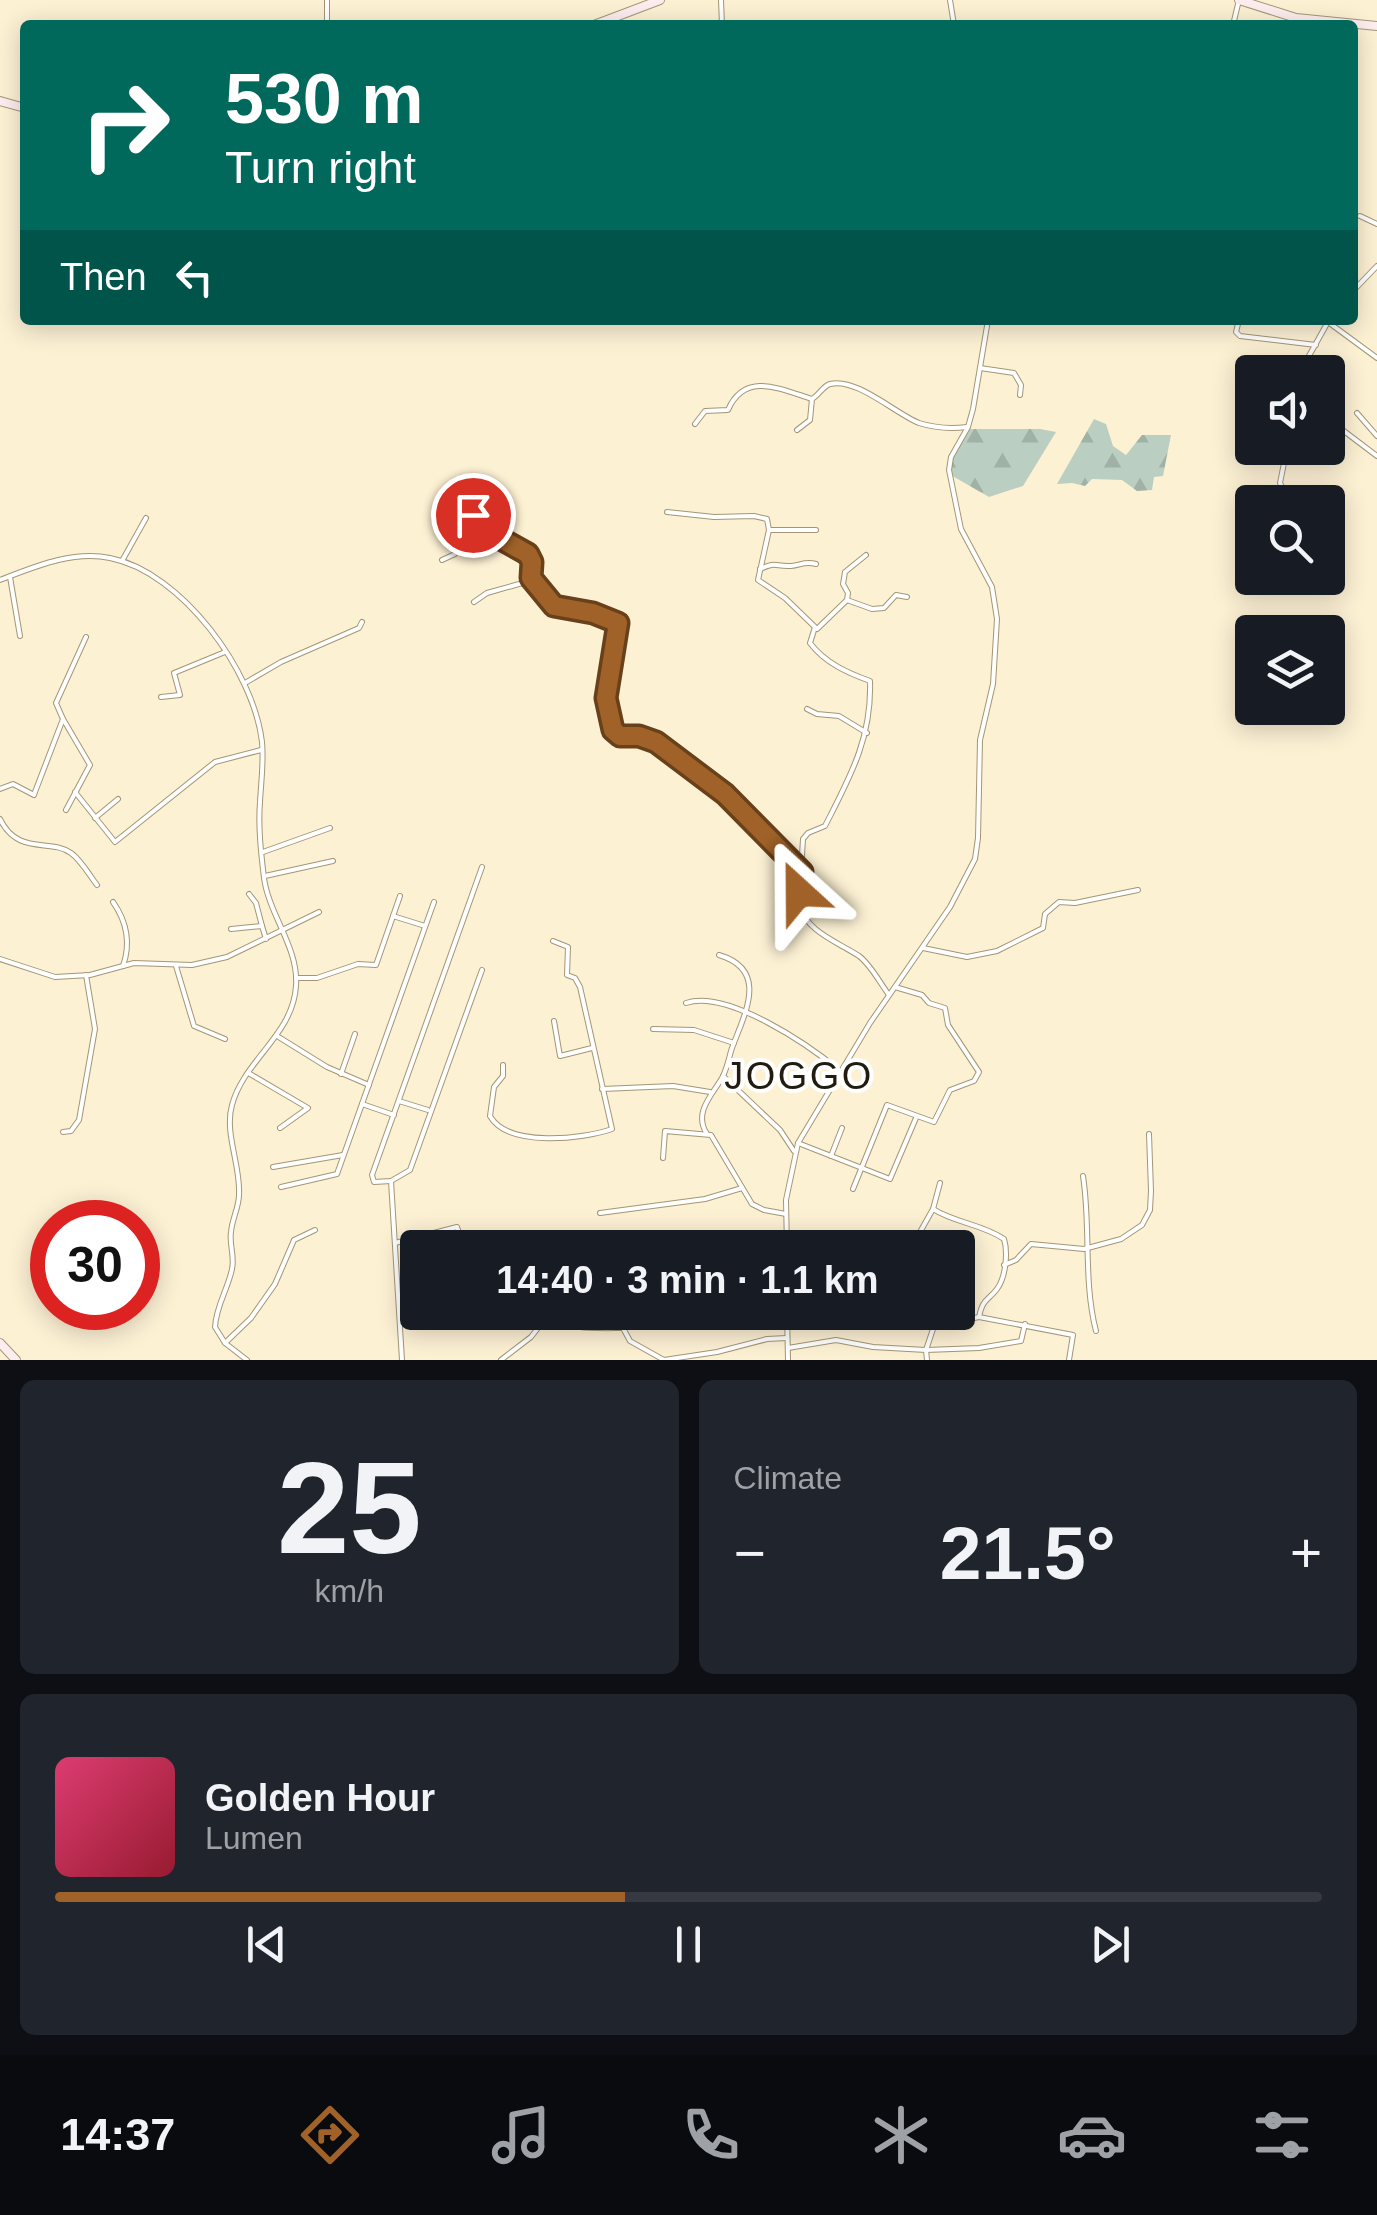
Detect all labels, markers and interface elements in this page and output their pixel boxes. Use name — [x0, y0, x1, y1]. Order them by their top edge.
icon: right — [60, 60, 190, 190]
text: 530 m — [225, 60, 423, 138]
text: Turn right — [225, 142, 416, 193]
icon: left — [167, 250, 222, 305]
text: Then — [60, 256, 147, 298]
map controls — [1235, 355, 1345, 725]
button: sound — [1235, 355, 1345, 465]
pin — [431, 473, 516, 558]
button: search — [1235, 485, 1345, 595]
icon: arrive — [446, 488, 501, 543]
button: layers — [1235, 615, 1345, 725]
position arrow — [747, 840, 851, 944]
district label: JOGGO — [724, 1055, 874, 1097]
speed limit sign: 30 — [30, 1200, 160, 1330]
text: 14:40 · 3 min · 1.1 km — [496, 1259, 879, 1301]
text: 25 — [277, 1435, 422, 1581]
text: Climate — [734, 1460, 842, 1496]
text: 21.5° — [940, 1511, 1116, 1595]
text: − — [734, 1522, 766, 1584]
text: + — [1290, 1522, 1322, 1584]
text: km/h — [315, 1573, 384, 1609]
text: Golden Hour — [205, 1777, 435, 1819]
text: Lumen — [205, 1820, 303, 1856]
icon: previous — [239, 1917, 294, 1972]
icon: pause — [661, 1917, 716, 1972]
icon: next — [1083, 1917, 1138, 1972]
icon: directions — [295, 2100, 365, 2170]
icon: music — [486, 2100, 556, 2170]
icon: phone — [676, 2100, 746, 2170]
icon: climate — [866, 2100, 936, 2170]
icon: car — [1057, 2100, 1127, 2170]
icon: filters — [1247, 2100, 1317, 2170]
text: 14:37 — [60, 2109, 175, 2160]

